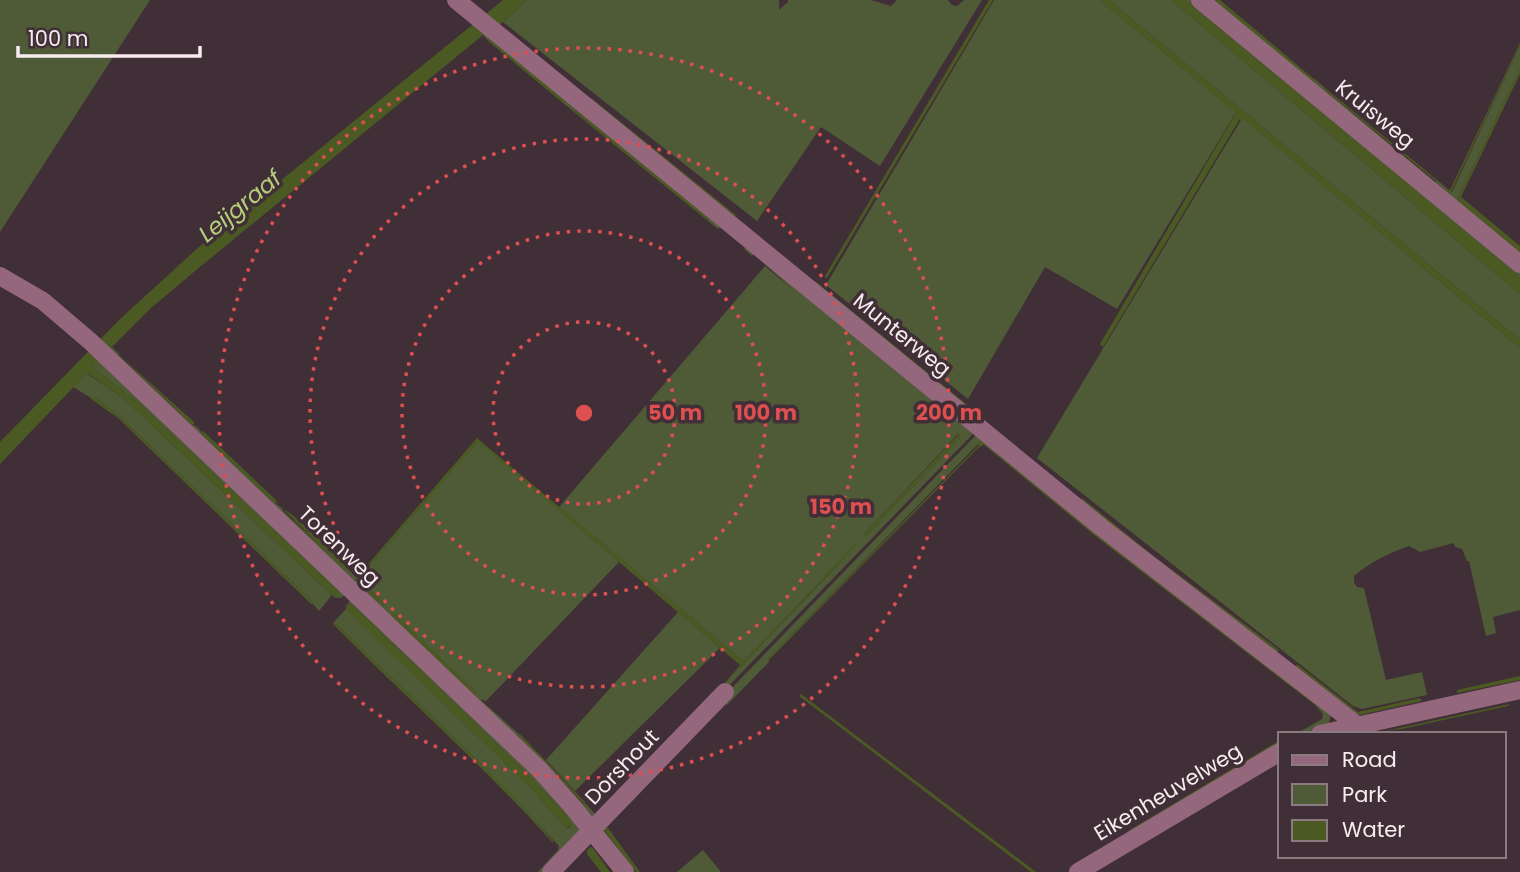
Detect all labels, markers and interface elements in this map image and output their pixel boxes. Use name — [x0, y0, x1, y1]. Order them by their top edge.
scale bar — [18, 14, 200, 58]
text: 100 m — [28, 24, 88, 53]
street label: Kruisweg — [1329, 73, 1421, 155]
water label: Leijgraaf — [192, 162, 289, 249]
street label: Munterweg — [847, 286, 957, 383]
text: 50 m — [648, 398, 702, 427]
text: 100 m — [735, 398, 797, 427]
text: 200 m — [916, 398, 982, 427]
centre of rings — [572, 401, 596, 425]
text: 150 m — [810, 492, 872, 521]
street label: Torenweg — [292, 499, 387, 592]
street label: Dorshout — [578, 722, 665, 811]
legend — [1278, 732, 1506, 858]
street label: Eikenheuvelweg — [1088, 736, 1247, 847]
text: Road — [1342, 745, 1397, 774]
text: Park — [1342, 780, 1387, 809]
text: Water — [1342, 815, 1405, 844]

